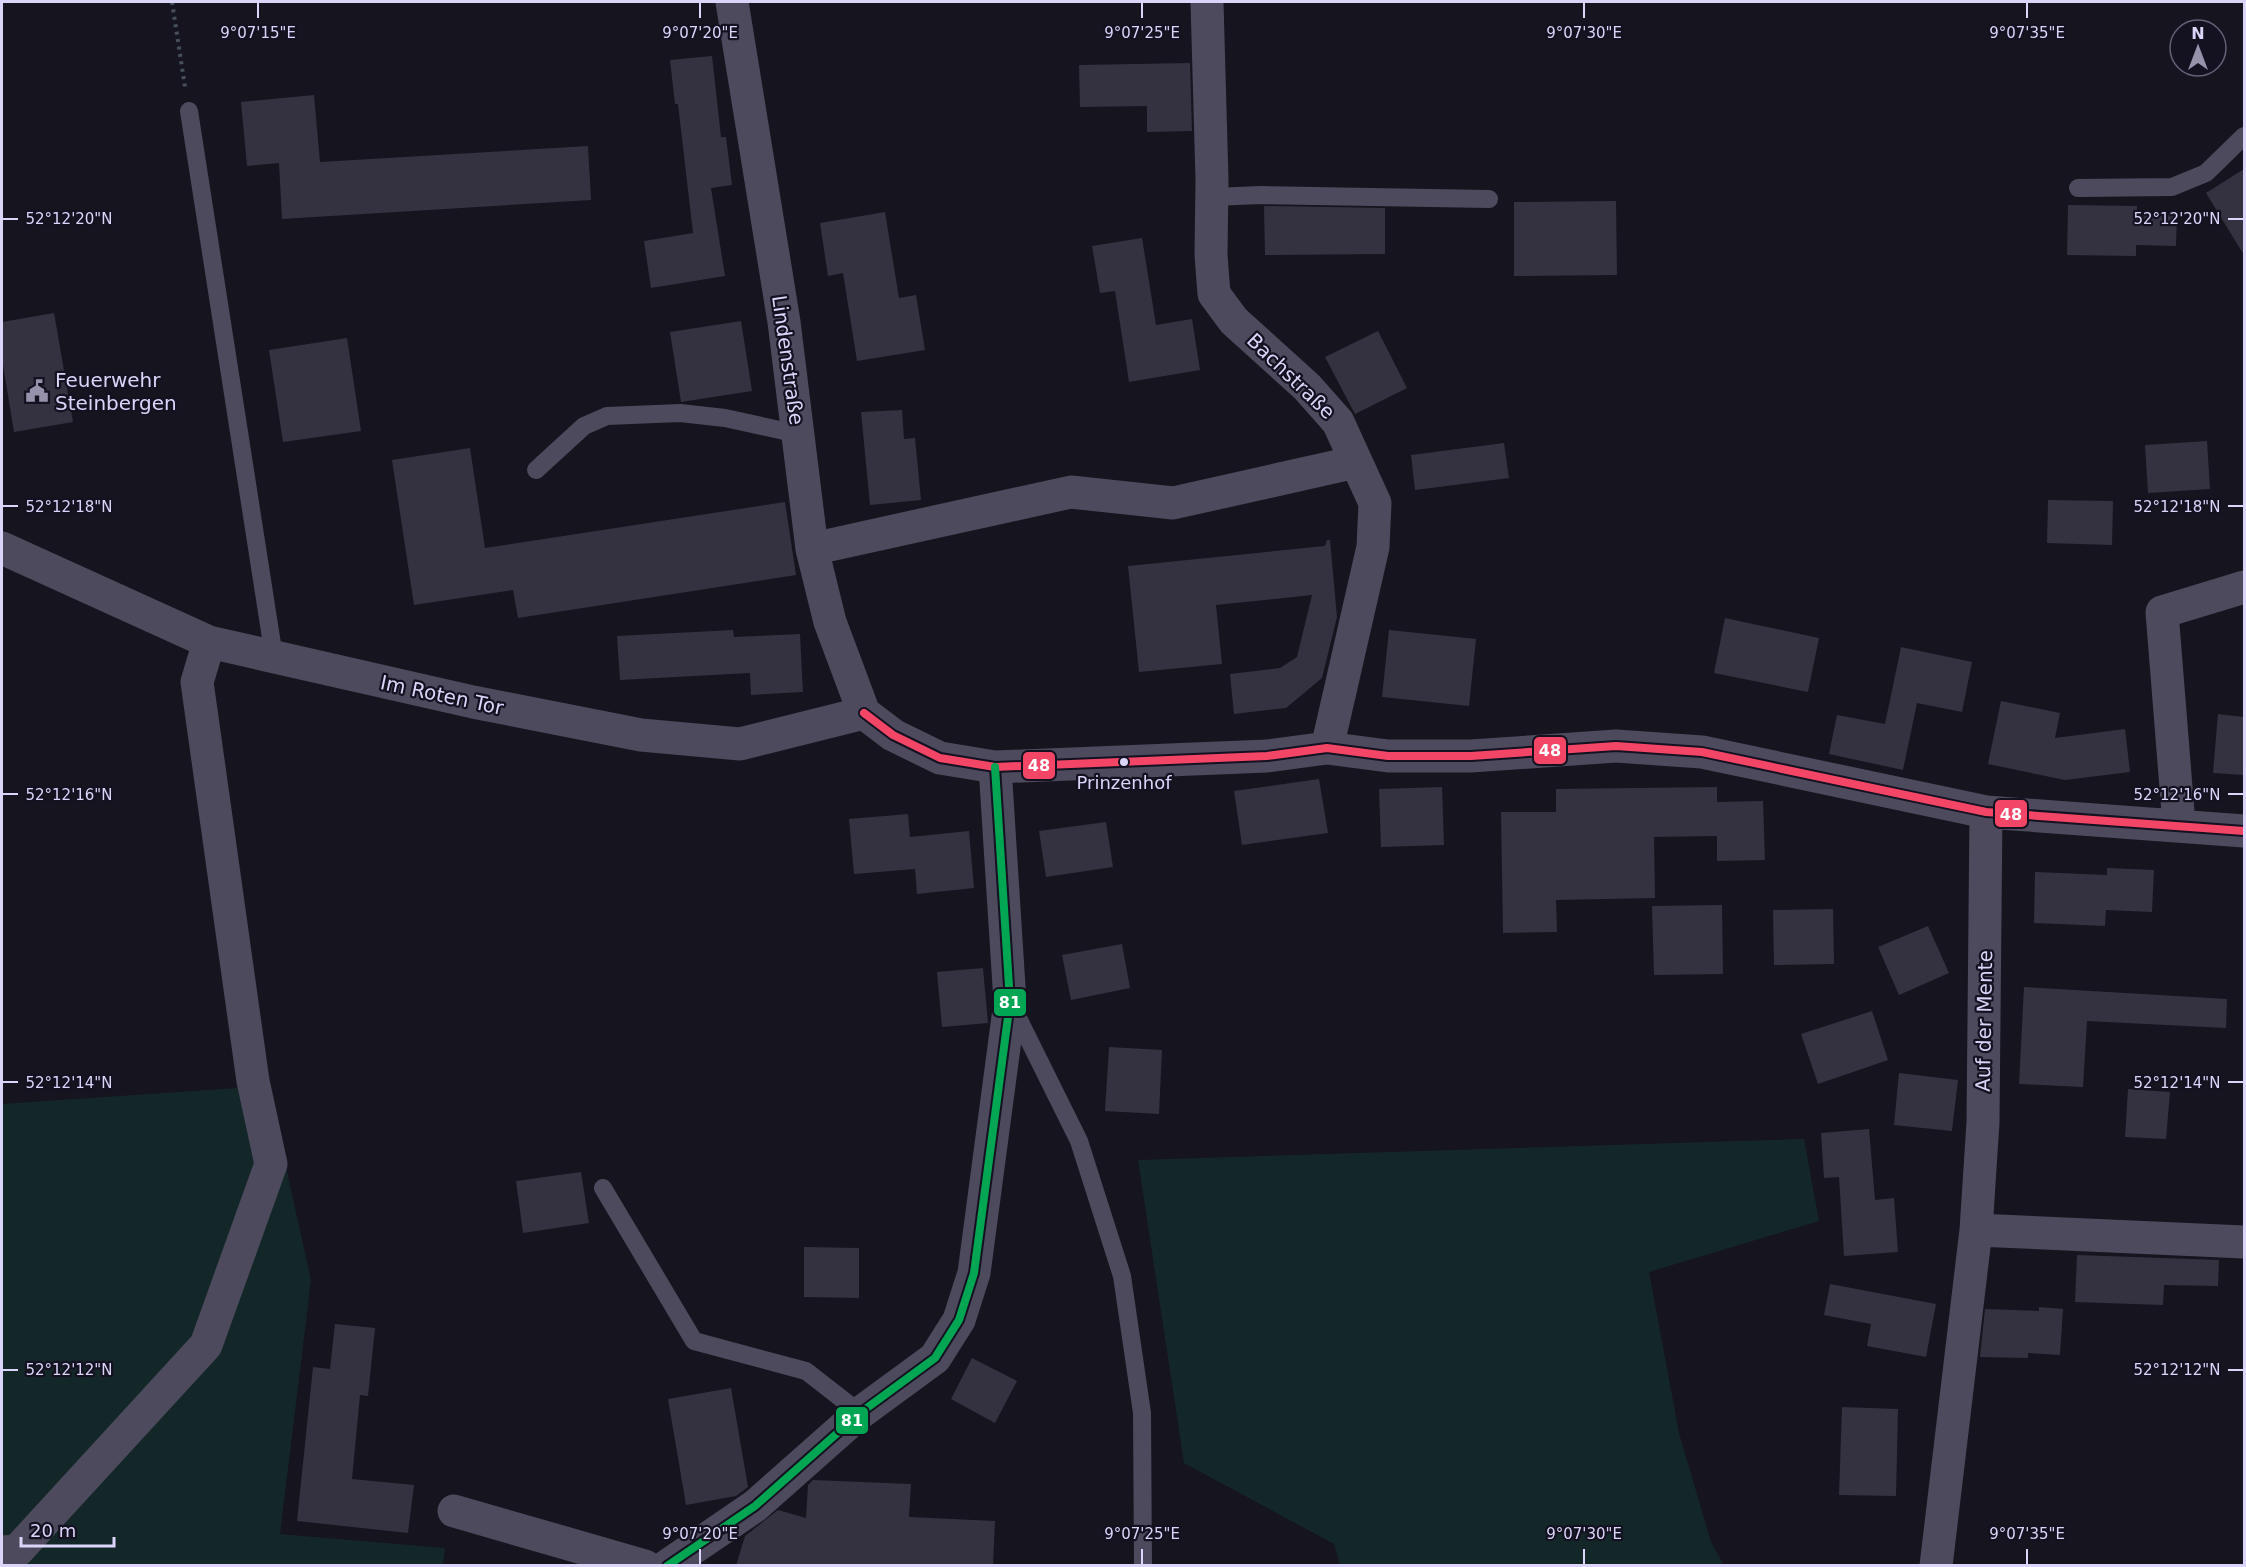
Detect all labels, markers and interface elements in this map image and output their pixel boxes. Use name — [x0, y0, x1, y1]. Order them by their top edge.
north arrow — [2168, 18, 2228, 78]
text: 9°07'15"E — [220, 24, 296, 42]
text: 9°07'20"E — [662, 24, 738, 42]
text: 9°07'25"E — [1104, 24, 1180, 42]
text: 9°07'30"E — [1546, 24, 1622, 42]
text: 9°07'35"E — [1989, 24, 2065, 42]
text: N — [2191, 24, 2205, 43]
text: 52°12'20"N — [25, 210, 113, 228]
text: 52°12'20"N — [2133, 210, 2221, 228]
street label: Lindenstraße — [767, 294, 809, 426]
street label: Bachstraße — [1242, 328, 1340, 424]
place label: Feuerwehr Steinbergen — [55, 368, 177, 415]
public building icon: Feuerwehr Steinbergen — [24, 378, 50, 404]
text: 52°12'18"N — [25, 498, 113, 516]
text: 52°12'18"N — [2133, 498, 2221, 516]
street label: Im Roten Tor — [378, 670, 507, 720]
line badge: 48 — [1533, 736, 1567, 765]
text: 48 — [1539, 741, 1561, 760]
line badge: 48 — [1022, 751, 1056, 780]
text: 48 — [1028, 756, 1050, 775]
marker: Prinzenhof — [1118, 756, 1130, 768]
place label: Prinzenhof — [1076, 772, 1172, 793]
text: 52°12'16"N — [25, 786, 113, 804]
text: 52°12'16"N — [2133, 786, 2221, 804]
line badge: 48 — [1994, 799, 2028, 828]
text: 48 — [2000, 805, 2022, 824]
street label: Auf der Mente — [1971, 950, 1997, 1092]
line badge: 81 — [993, 988, 1027, 1017]
text: 81 — [999, 993, 1021, 1012]
text: 52°12'14"N — [25, 1074, 113, 1092]
text: 52°12'14"N — [2133, 1074, 2221, 1092]
text: 52°12'12"N — [25, 1361, 113, 1379]
text: 52°12'12"N — [2133, 1361, 2221, 1379]
line badge: 81 — [835, 1406, 869, 1435]
text: 81 — [841, 1411, 863, 1430]
scale bar — [21, 1510, 114, 1548]
text: 20 m — [30, 1520, 76, 1541]
text: 9°07'20"E — [662, 1525, 738, 1543]
text: 9°07'25"E — [1104, 1525, 1180, 1543]
text: 9°07'30"E — [1546, 1525, 1622, 1543]
text: 9°07'35"E — [1989, 1525, 2065, 1543]

